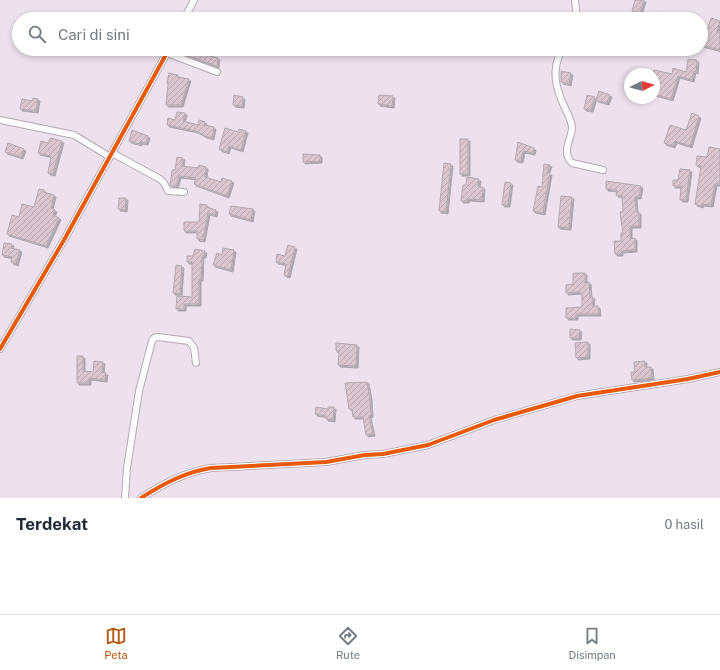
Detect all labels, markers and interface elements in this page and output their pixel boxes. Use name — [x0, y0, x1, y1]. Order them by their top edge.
search box — [12, 12, 708, 56]
icon: search — [26, 23, 48, 45]
text: Cari di sini — [58, 26, 130, 43]
north arrow — [624, 68, 660, 104]
text: Terdekat — [16, 514, 88, 534]
text: 0 hasil — [664, 517, 704, 532]
tab: Peta — [104, 625, 127, 661]
tab: Rute — [336, 625, 360, 661]
tab: Disimpan — [569, 625, 616, 661]

